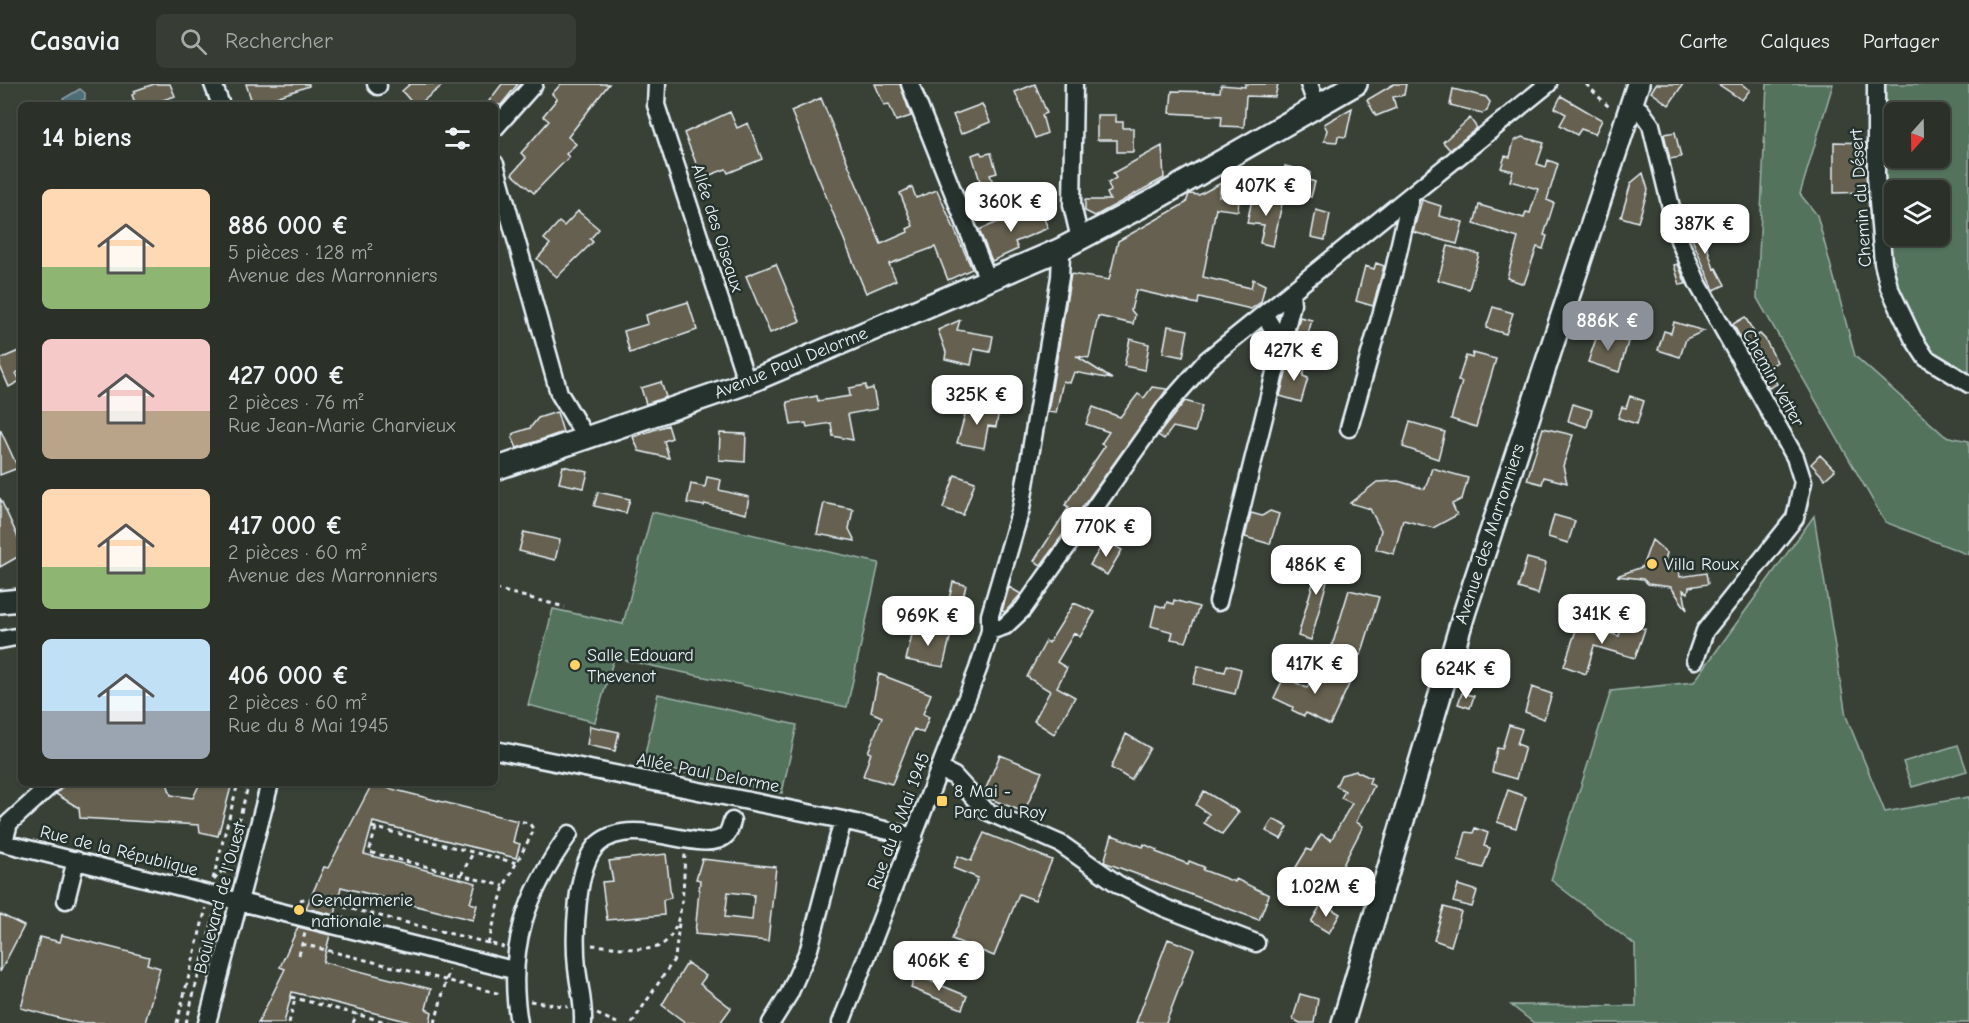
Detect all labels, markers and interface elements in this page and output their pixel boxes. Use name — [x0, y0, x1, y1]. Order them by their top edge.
search box — [156, 14, 576, 68]
text: Casavia — [30, 25, 120, 57]
icon: search — [177, 25, 210, 58]
text: Rechercher — [225, 28, 333, 54]
text: Carte — [1680, 29, 1728, 53]
text: Calques — [1761, 29, 1830, 53]
text: Partager — [1863, 29, 1939, 53]
north arrow — [1884, 102, 1950, 168]
map controls — [1884, 102, 1950, 246]
icon: filters — [441, 122, 474, 155]
text: 14 biens — [42, 123, 131, 153]
street label: Chemin du Désert — [1846, 127, 1876, 268]
street label: Allée des Oiseaux — [686, 161, 748, 295]
pin: 407K € — [1217, 166, 1315, 217]
text: 407K € — [1235, 174, 1297, 197]
button: layers — [1884, 180, 1950, 246]
pin: 360K € — [962, 182, 1060, 233]
text: 360K € — [979, 190, 1043, 213]
pin: 387K € — [1656, 204, 1754, 255]
text: 886 000 € — [228, 211, 349, 241]
text: 387K € — [1674, 212, 1736, 235]
icon: home — [90, 213, 162, 285]
text: 5 pièces · 128 m² — [228, 241, 372, 264]
text: Avenue des Marronniers — [228, 264, 437, 287]
pin: 886K € — [1559, 301, 1657, 352]
text: 886K € — [1576, 309, 1640, 332]
street label: Avenue Paul Delorme — [711, 323, 871, 403]
street label: Chemin Vetter — [1738, 326, 1809, 431]
pin: 427K € — [1245, 331, 1343, 382]
text: 427K € — [1264, 339, 1324, 362]
text: 427 000 € — [228, 361, 346, 391]
icon: home — [90, 363, 162, 435]
pin: 325K € — [928, 375, 1026, 426]
text: 325K € — [946, 383, 1008, 406]
text: 2 pièces · 76 m² — [228, 391, 364, 414]
text: Rue Jean-Marie Charvieux — [228, 414, 456, 437]
street label: Avenue des Marronniers — [1451, 441, 1529, 627]
pin: 770K € — [1057, 507, 1155, 558]
text: 417 000 € — [228, 511, 343, 541]
icon: home — [90, 513, 162, 585]
text: 770K € — [1075, 515, 1137, 538]
text: 2 pièces · 60 m² — [228, 541, 366, 564]
pin: 486K € — [1267, 545, 1365, 596]
text: 486K € — [1285, 553, 1347, 576]
place label: Villa Roux — [1664, 554, 1739, 575]
marker: Villa Roux — [1645, 557, 1659, 571]
text: Avenue des Marronniers — [228, 564, 437, 587]
pin: 341K € — [1553, 594, 1651, 645]
pin: 969K € — [879, 596, 977, 647]
text: 341K € — [1572, 602, 1632, 625]
text: 969K € — [896, 604, 960, 627]
pin: 417K € — [1266, 644, 1364, 695]
place label: Salle Edouard Thevenot — [587, 645, 694, 687]
pin: 624K € — [1417, 649, 1515, 700]
text: 417K € — [1286, 652, 1344, 675]
text: 624K € — [1435, 657, 1497, 680]
marker: Salle Edouard Thevenot — [568, 658, 582, 672]
text: 406 000 € — [228, 661, 350, 691]
icon: home — [90, 663, 162, 735]
text: 2 pièces · 60 m² — [228, 691, 366, 714]
text: Rue du 8 Mai 1945 — [228, 714, 389, 737]
street label: Allée Paul Delorme — [635, 749, 781, 797]
street label: Rue du 8 Mai 1945 — [863, 750, 935, 892]
place label: 8 Mai - Parc du Roy — [954, 781, 1048, 823]
marker: 8 Mai - Parc du Roy — [935, 794, 949, 808]
street label: Boulevard de l'Ouest — [190, 819, 251, 976]
street label: Rue de la République — [38, 821, 200, 881]
pin: 1.02M € — [1271, 867, 1381, 918]
text: 1.02M € — [1291, 875, 1361, 898]
place label: Gendarmerie nationale — [311, 890, 413, 932]
marker: Gendarmerie nationale — [292, 903, 306, 917]
pin: 406K € — [890, 941, 988, 992]
text: 406K € — [907, 949, 971, 972]

